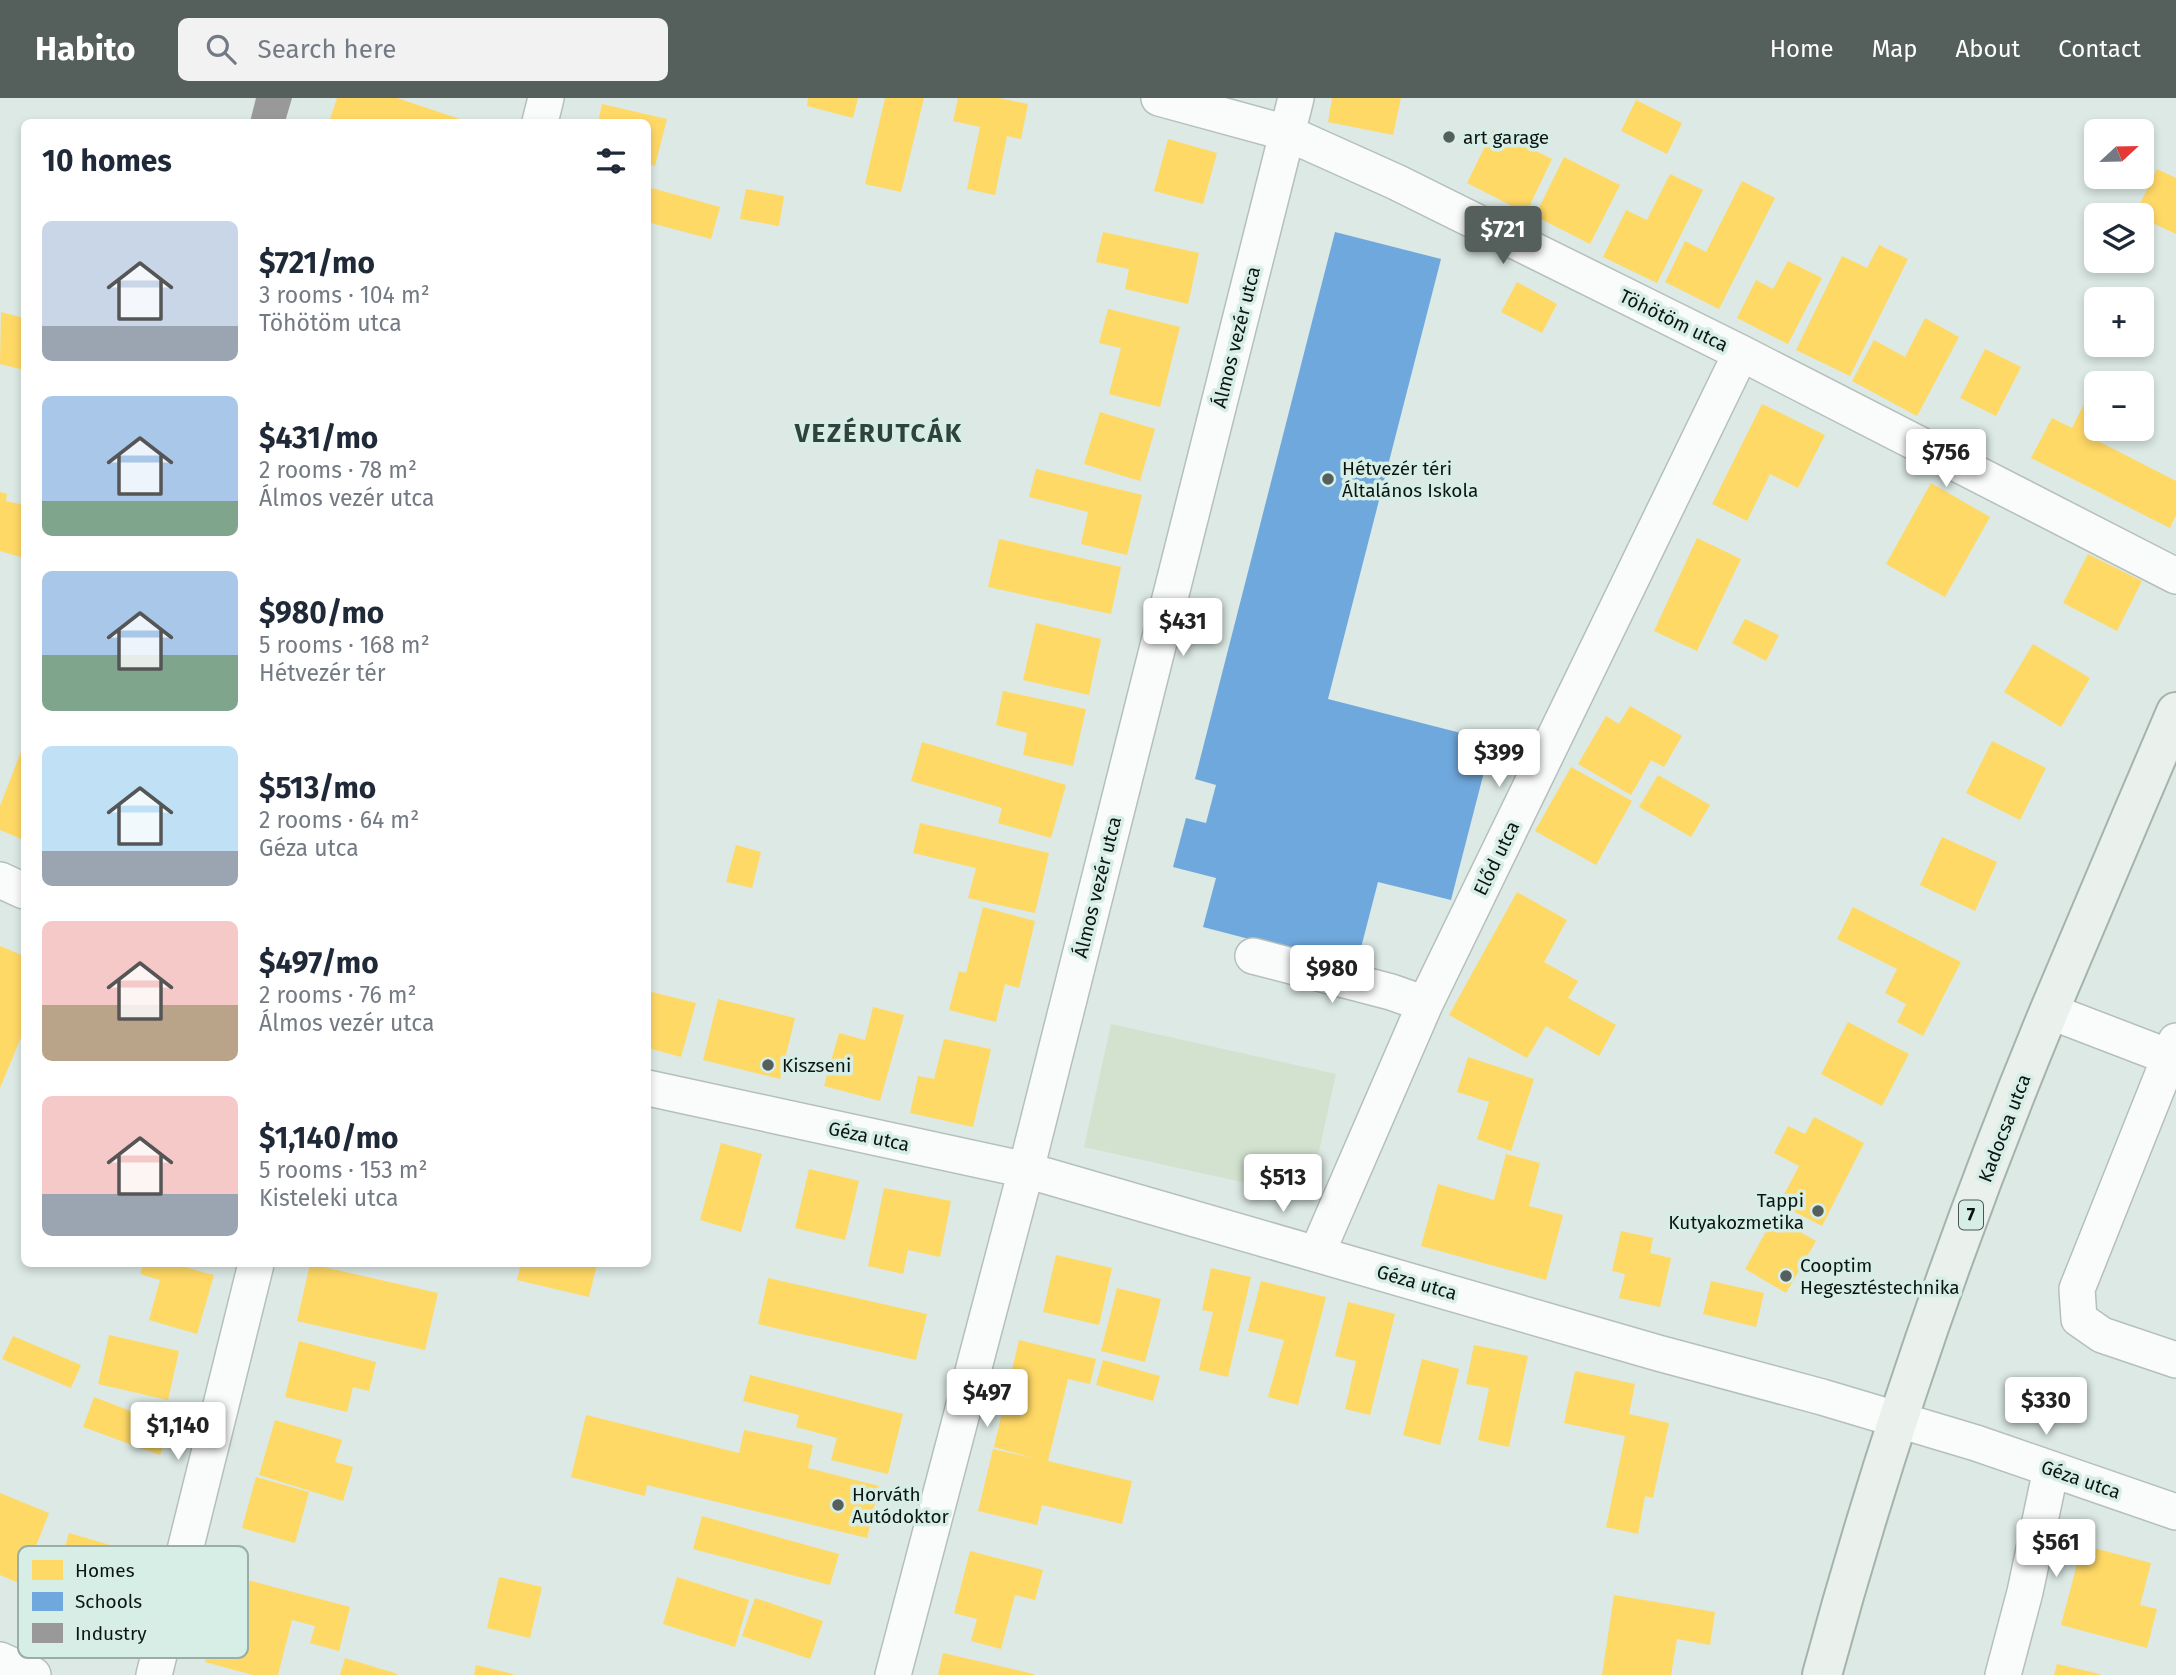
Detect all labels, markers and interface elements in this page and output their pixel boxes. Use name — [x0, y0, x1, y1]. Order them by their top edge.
search box — [178, 18, 668, 81]
text: Habito — [35, 29, 136, 69]
icon: search — [202, 30, 240, 68]
text: Search here — [258, 34, 396, 65]
text: Home — [1770, 35, 1834, 63]
text: Map — [1872, 35, 1918, 63]
text: About — [1956, 35, 2020, 63]
text: Contact — [2058, 35, 2141, 63]
north arrow — [2084, 119, 2154, 189]
map controls — [2084, 119, 2154, 441]
place label: art garage — [1463, 126, 1549, 149]
marker: art garage — [1441, 129, 1457, 145]
icon: filters — [592, 142, 630, 180]
text: 10 homes — [42, 143, 172, 179]
button: layers — [2084, 203, 2154, 273]
pin: $721 — [1462, 206, 1544, 266]
text: $721 — [1481, 215, 1525, 243]
text: $721/mo — [259, 245, 375, 281]
icon: home — [98, 249, 182, 333]
street label: Álmos vezér utca — [1208, 264, 1265, 410]
text: 3 rooms · 104 m² — [259, 281, 430, 309]
street label: Töhötöm utca — [1616, 284, 1732, 357]
button: + — [2084, 287, 2154, 357]
text: Töhötöm utca — [259, 309, 402, 337]
button: − — [2084, 371, 2154, 441]
district label: VEZÉRUTCÁK — [794, 417, 963, 449]
text: $431/mo — [259, 420, 378, 456]
icon: home — [98, 424, 182, 508]
pin: $756 — [1905, 430, 1987, 489]
text: $756 — [1922, 438, 1970, 466]
text: 2 rooms · 78 m² — [259, 456, 417, 484]
place label: Hétvezér téri Általános Iskola — [1342, 457, 1478, 502]
marker: Hétvezér téri Általános Iskola — [1320, 471, 1336, 487]
text: Álmos vezér utca — [259, 484, 435, 512]
text: $980/mo — [259, 595, 384, 631]
pin: $431 — [1142, 598, 1224, 658]
icon: home — [98, 599, 182, 683]
text: $431 — [1159, 607, 1207, 635]
text: 5 rooms · 168 m² — [259, 631, 430, 659]
text: Hétvezér tér — [259, 659, 386, 687]
pin: $399 — [1458, 730, 1540, 789]
text: $399 — [1474, 738, 1524, 766]
text: $513/mo — [259, 770, 376, 806]
icon: home — [98, 774, 182, 858]
text: 2 rooms · 64 m² — [259, 806, 419, 834]
street label: Álmos vezér utca — [1069, 814, 1126, 960]
street label: Előd utca — [1469, 817, 1524, 899]
text: Géza utca — [259, 834, 359, 862]
text: $497/mo — [259, 945, 379, 981]
pin: $980 — [1291, 946, 1373, 1005]
icon: home — [98, 949, 182, 1033]
text: $980 — [1306, 954, 1358, 982]
text: 2 rooms · 76 m² — [259, 981, 417, 1009]
text: Álmos vezér utca — [259, 1009, 435, 1037]
place label: Kiszseni — [782, 1054, 851, 1077]
marker: Kiszseni — [760, 1057, 776, 1073]
street label: Kadocsa utca — [1973, 1071, 2036, 1185]
street label: Géza utca — [826, 1117, 912, 1156]
text: $1,140/mo — [259, 1120, 399, 1156]
icon: home — [98, 1124, 182, 1208]
pin: $513 — [1242, 1154, 1324, 1214]
text: 5 rooms · 153 m² — [259, 1156, 428, 1184]
text: $513 — [1260, 1163, 1306, 1191]
text: Kisteleki utca — [259, 1184, 398, 1212]
place label: Tappi Kutyakozmetika — [1668, 1189, 1804, 1234]
road number: 7 — [1959, 1200, 1983, 1230]
marker: Tappi Kutyakozmetika — [1810, 1203, 1826, 1219]
place label: Cooptim Hegesztéstechnika — [1800, 1254, 1960, 1299]
street label: Géza utca — [1374, 1260, 1460, 1305]
marker: Cooptim Hegesztéstechnika — [1778, 1268, 1794, 1284]
pin: $497 — [946, 1370, 1028, 1429]
text: $497 — [963, 1378, 1011, 1406]
pin: $330 — [2005, 1378, 2087, 1437]
text: $330 — [2021, 1386, 2071, 1414]
pin: $1,140 — [121, 1402, 235, 1462]
text: $1,140 — [147, 1411, 209, 1439]
street label: Géza utca — [2038, 1455, 2124, 1504]
place label: Horváth Autódoktor — [852, 1483, 949, 1528]
marker: Horváth Autódoktor — [830, 1497, 846, 1513]
pin: $561 — [2015, 1520, 2097, 1579]
text: $561 — [2032, 1528, 2080, 1556]
legend — [18, 1546, 248, 1658]
text: Homes — [75, 1559, 135, 1582]
text: Schools — [75, 1590, 142, 1613]
text: Industry — [75, 1622, 147, 1645]

